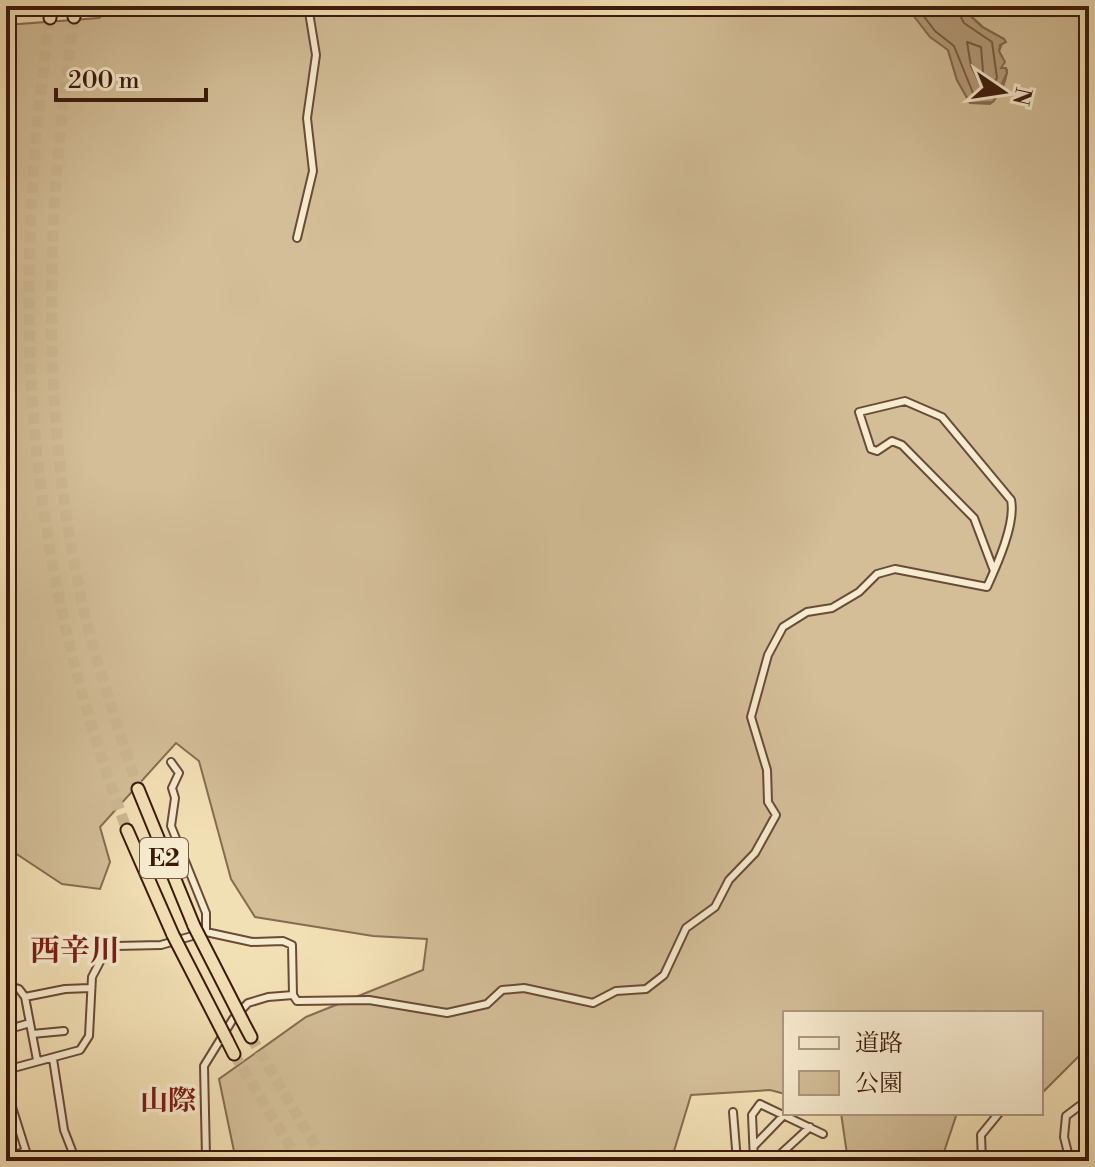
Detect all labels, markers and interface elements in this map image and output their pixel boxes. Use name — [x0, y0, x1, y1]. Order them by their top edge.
scale bar — [56, 52, 206, 102]
north arrow — [963, 52, 1043, 132]
text: 200 m — [68, 66, 139, 96]
text: N — [1006, 85, 1036, 108]
road number: E2 — [140, 838, 188, 878]
district label: 西辛川 — [30, 932, 120, 970]
legend — [783, 1011, 1043, 1115]
text: 道路 — [855, 1029, 903, 1059]
text: 公園 — [855, 1069, 903, 1099]
district label: 山際 — [140, 1084, 196, 1119]

